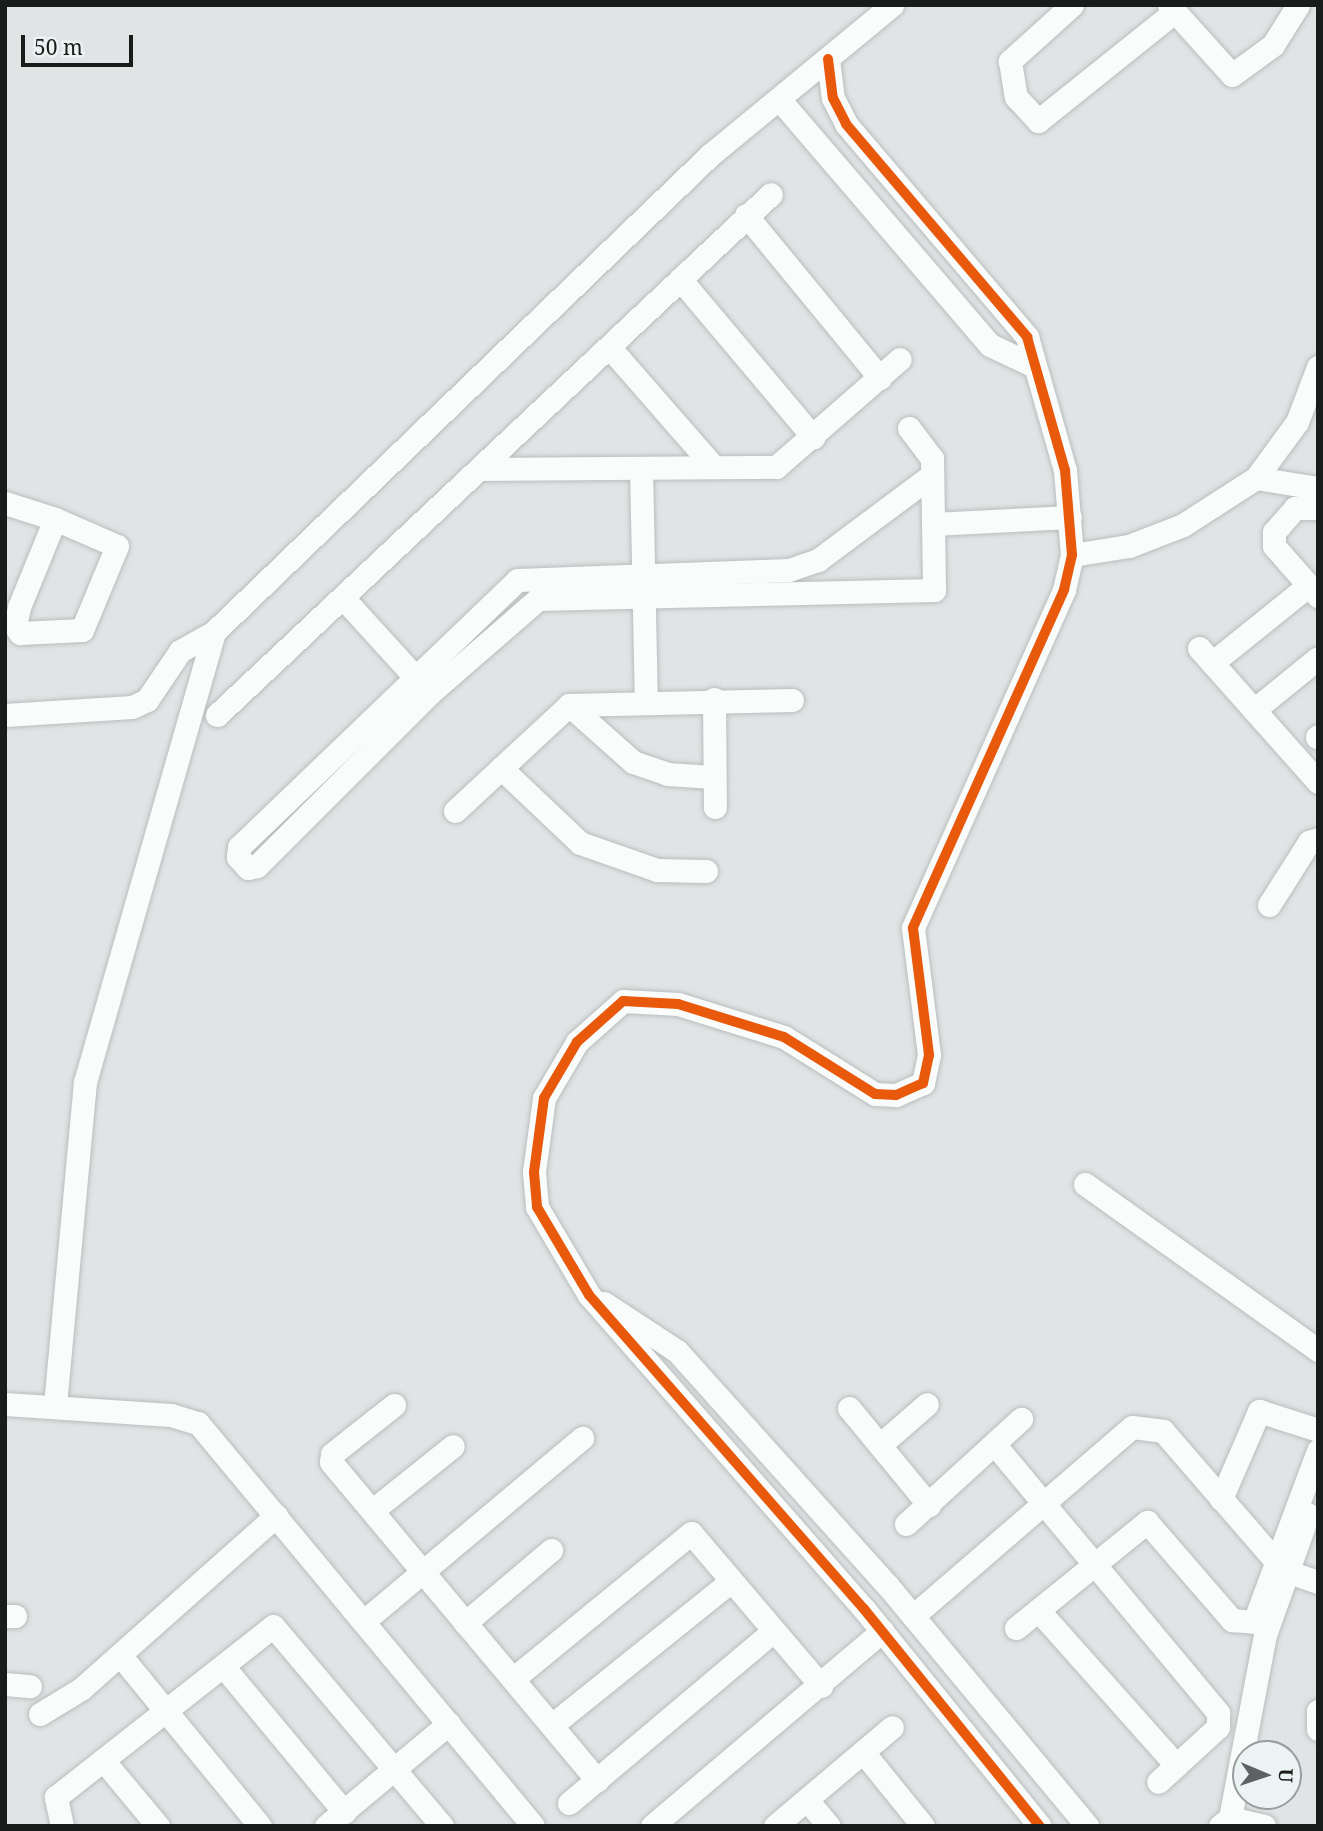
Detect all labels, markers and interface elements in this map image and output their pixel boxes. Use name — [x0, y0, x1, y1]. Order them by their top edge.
scale bar — [24, 21, 136, 65]
text: 50 m — [34, 33, 83, 61]
north arrow — [1232, 1740, 1302, 1810]
text: U — [1273, 1768, 1299, 1783]

